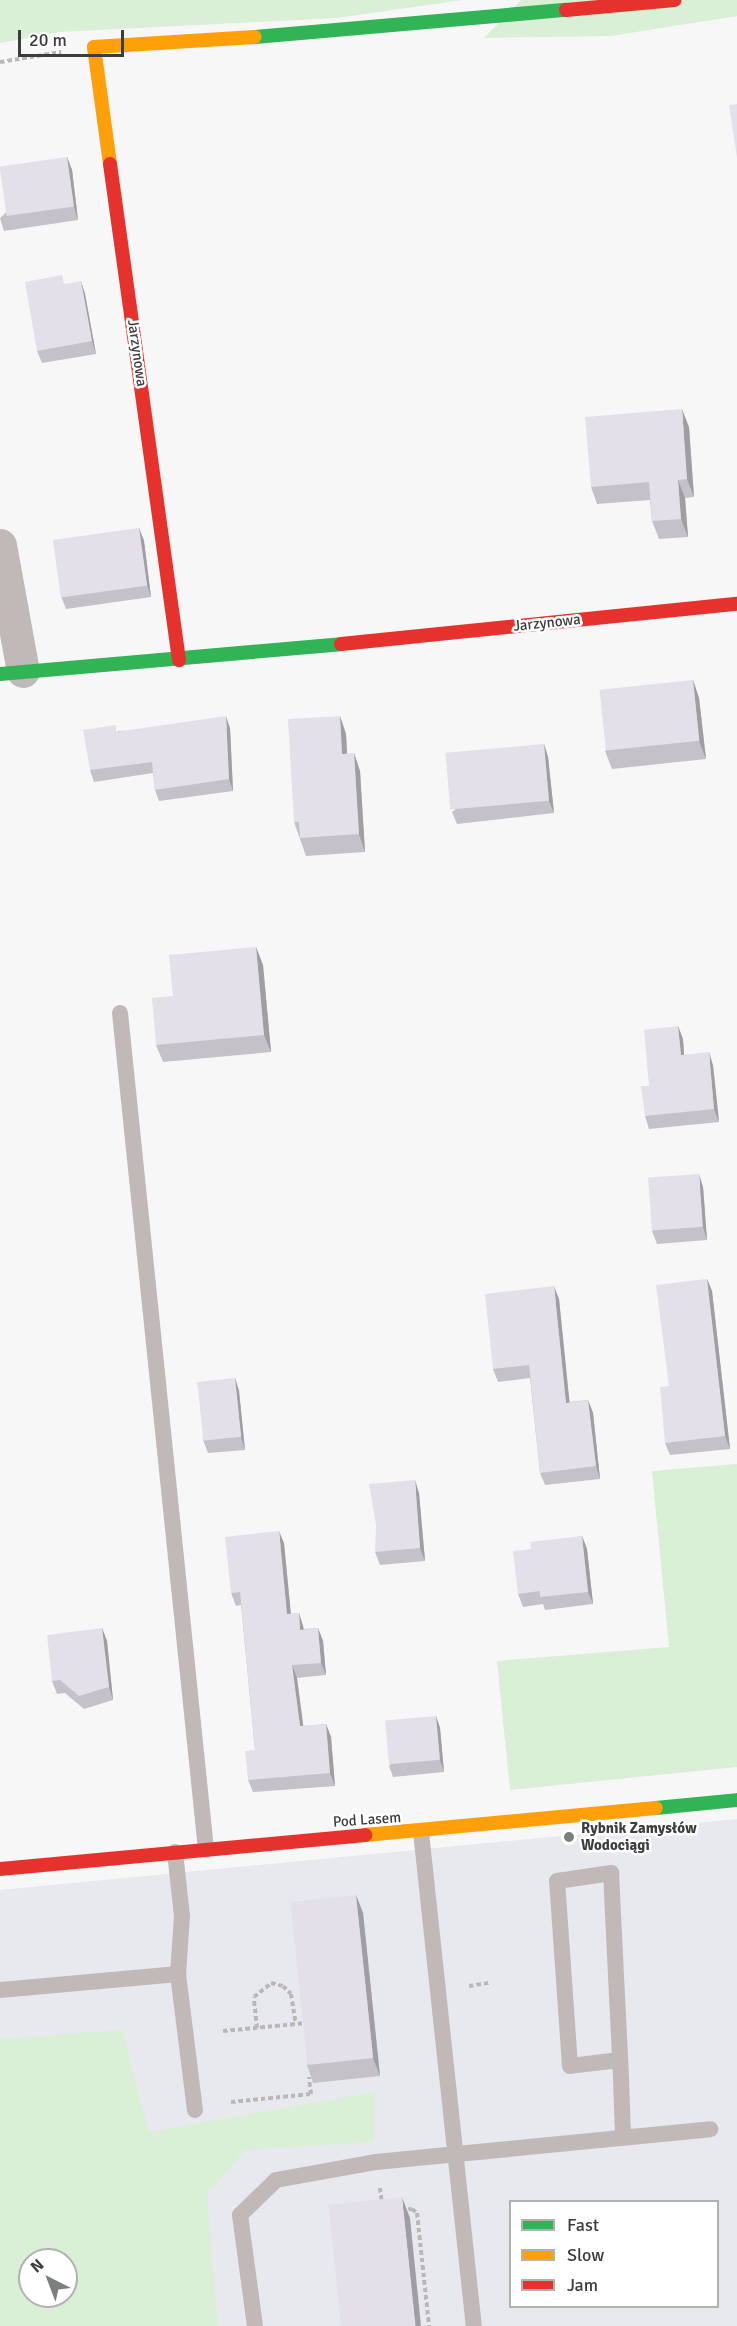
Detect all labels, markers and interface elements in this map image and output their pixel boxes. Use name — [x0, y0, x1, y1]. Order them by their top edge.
scale bar — [21, 18, 128, 56]
text: 20 m — [29, 29, 67, 51]
street label: Jarzynowa — [123, 318, 151, 388]
street label: Jarzynowa — [513, 611, 581, 635]
street label: Pod Lasem — [332, 1809, 402, 1831]
place label: Rybnik Zamysłów Wodociągi — [581, 1819, 696, 1854]
marker: Rybnik Zamysłów Wodociągi — [562, 1830, 576, 1844]
legend — [509, 2200, 719, 2308]
text: Fast — [567, 2214, 599, 2236]
text: Slow — [567, 2244, 604, 2266]
north arrow — [18, 2248, 78, 2308]
text: N — [26, 2255, 48, 2277]
text: Jam — [567, 2274, 598, 2296]

